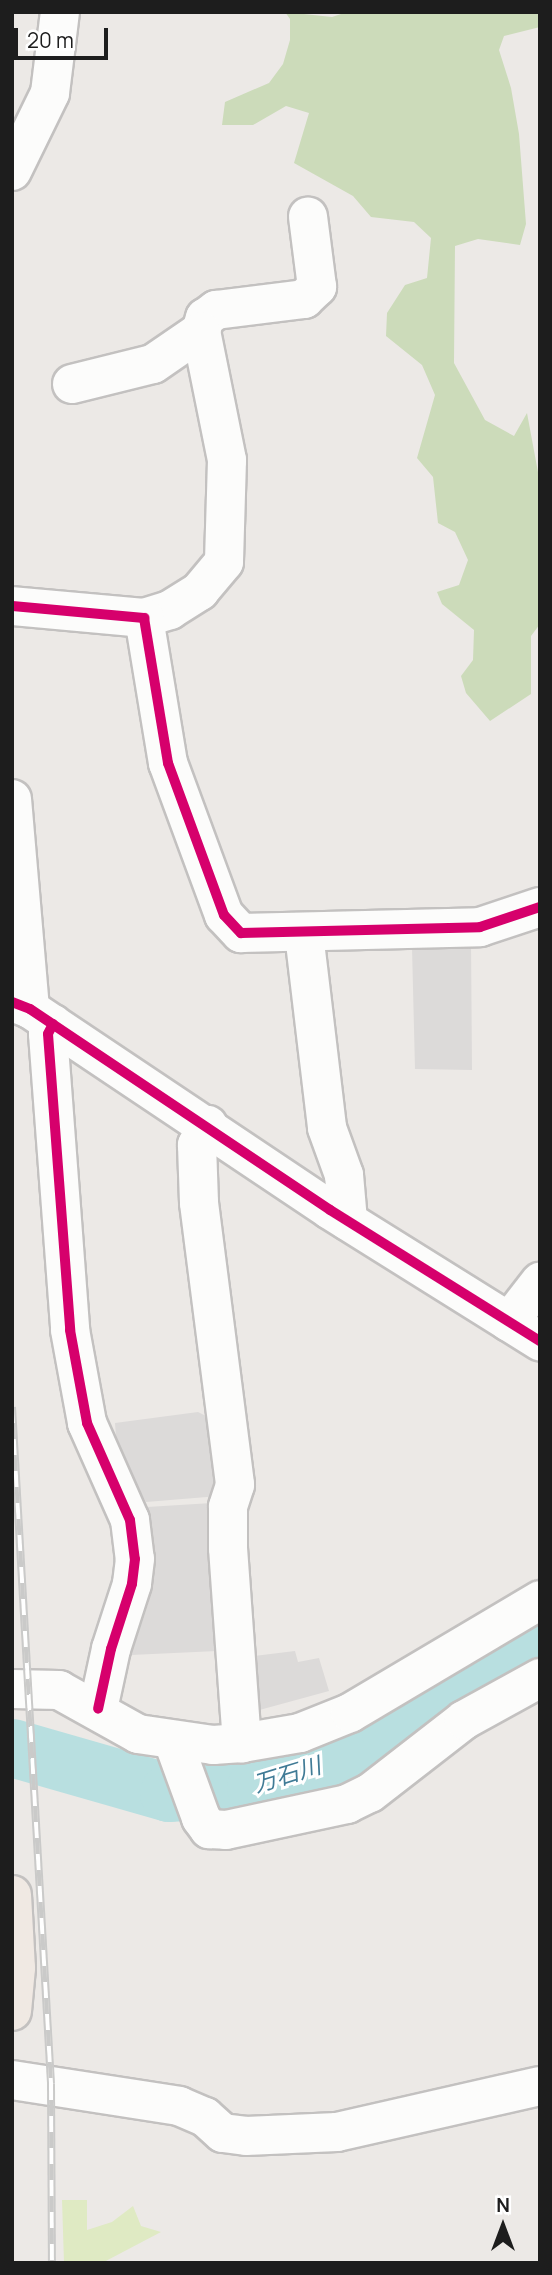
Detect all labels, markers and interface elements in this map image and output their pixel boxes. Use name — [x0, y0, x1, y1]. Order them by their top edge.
scale bar — [18, 14, 112, 58]
text: 20 m — [27, 26, 74, 54]
water label: 万石川 — [250, 1751, 324, 1797]
north arrow — [468, 2191, 538, 2261]
text: N — [496, 2192, 510, 2218]

